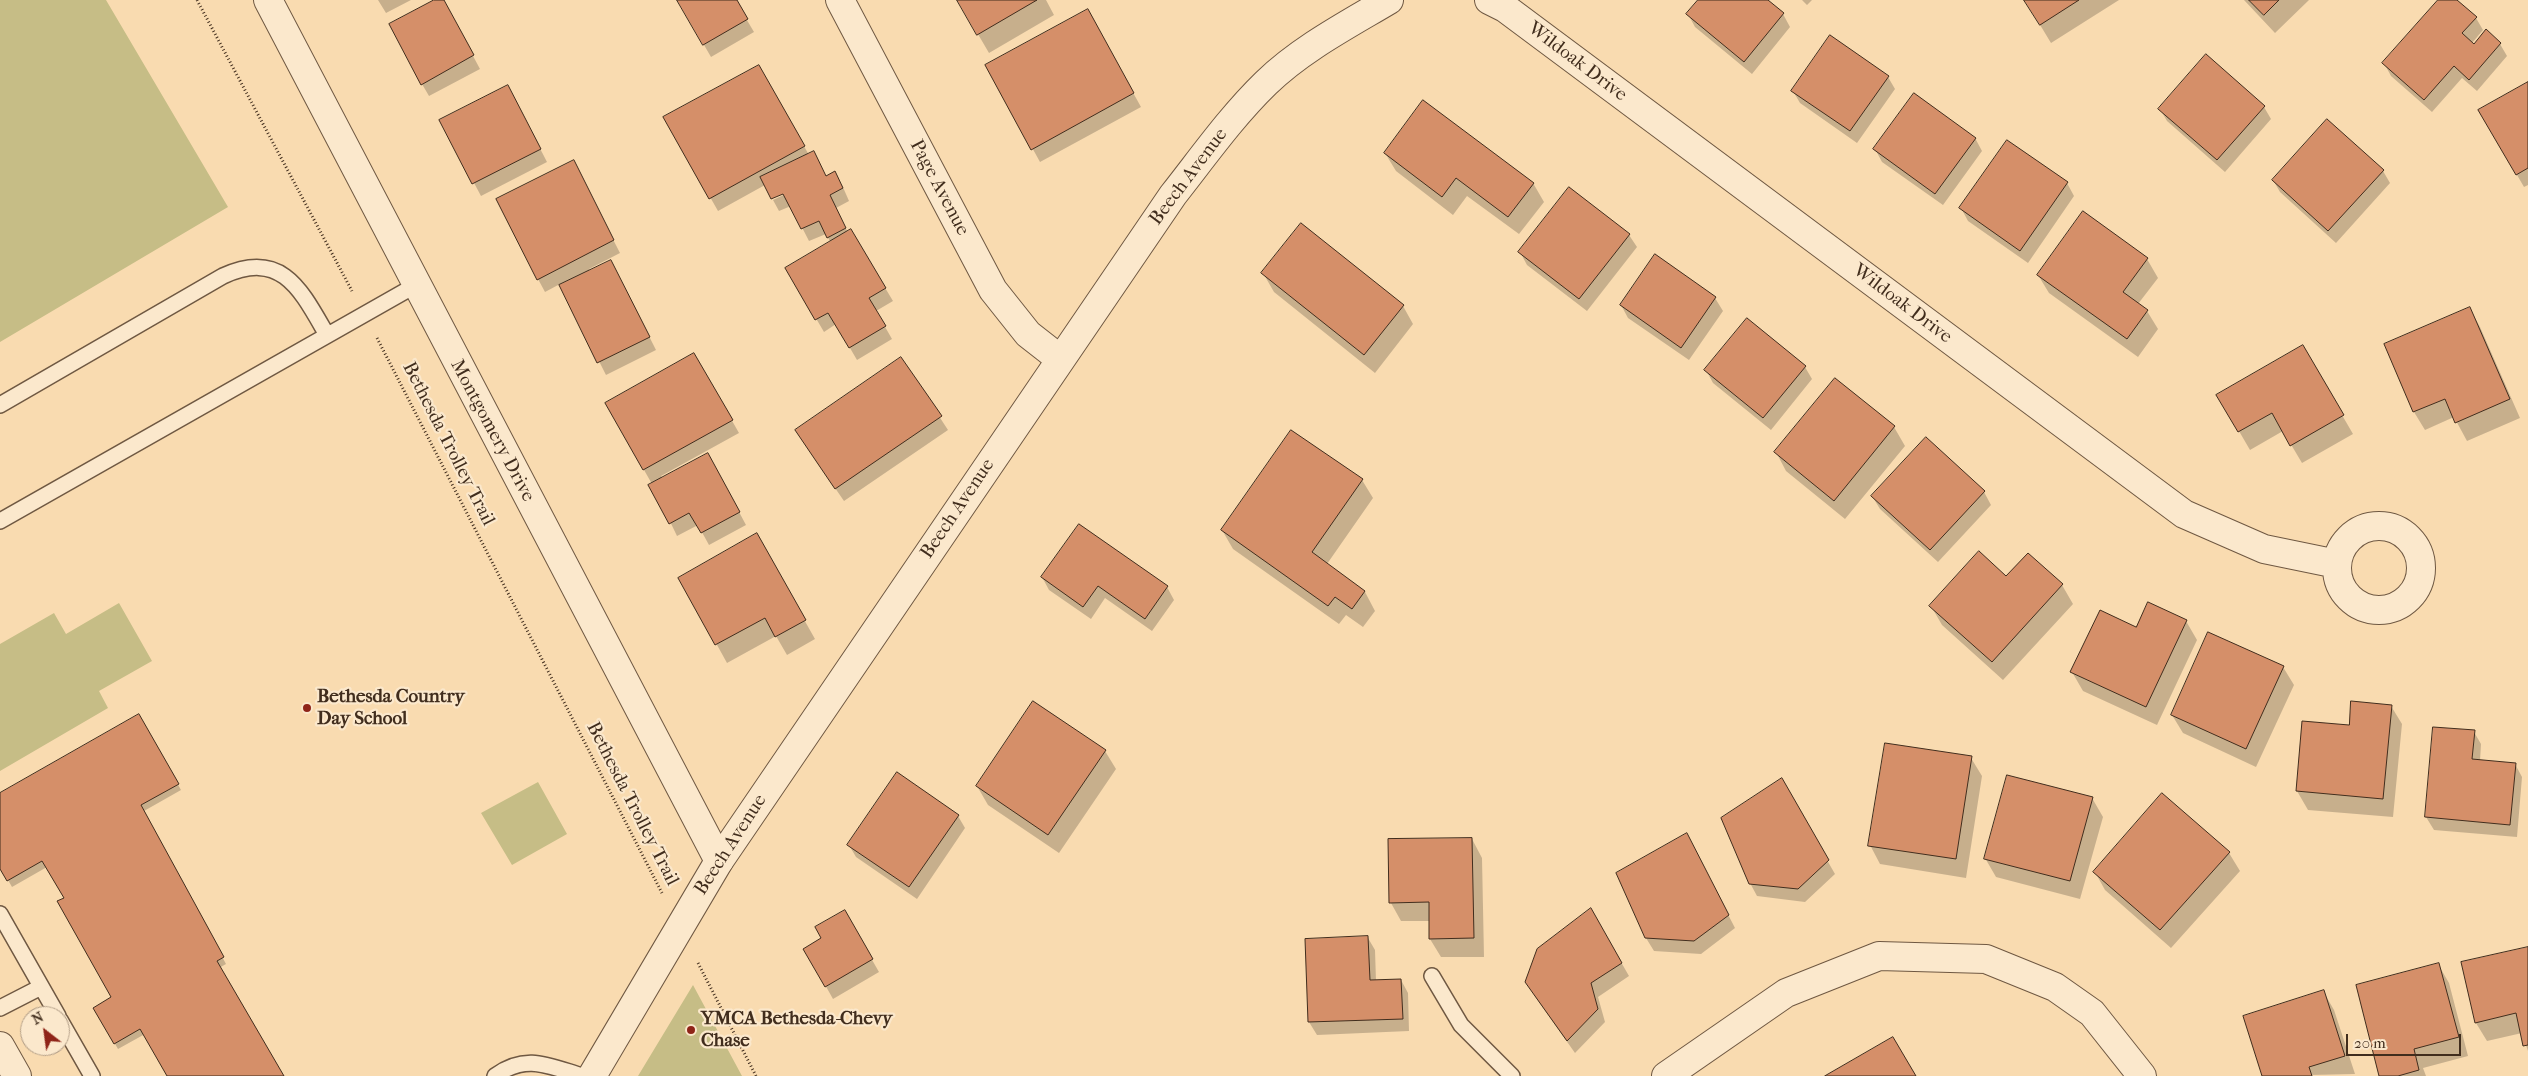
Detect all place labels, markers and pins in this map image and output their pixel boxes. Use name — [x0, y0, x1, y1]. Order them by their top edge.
place label: Bethesda Country Day School — [317, 686, 465, 730]
marker: Bethesda Country Day School — [301, 702, 313, 714]
place label: YMCA Bethesda-Chevy Chase — [701, 1008, 892, 1052]
marker: YMCA Bethesda-Chevy Chase — [685, 1024, 697, 1036]

